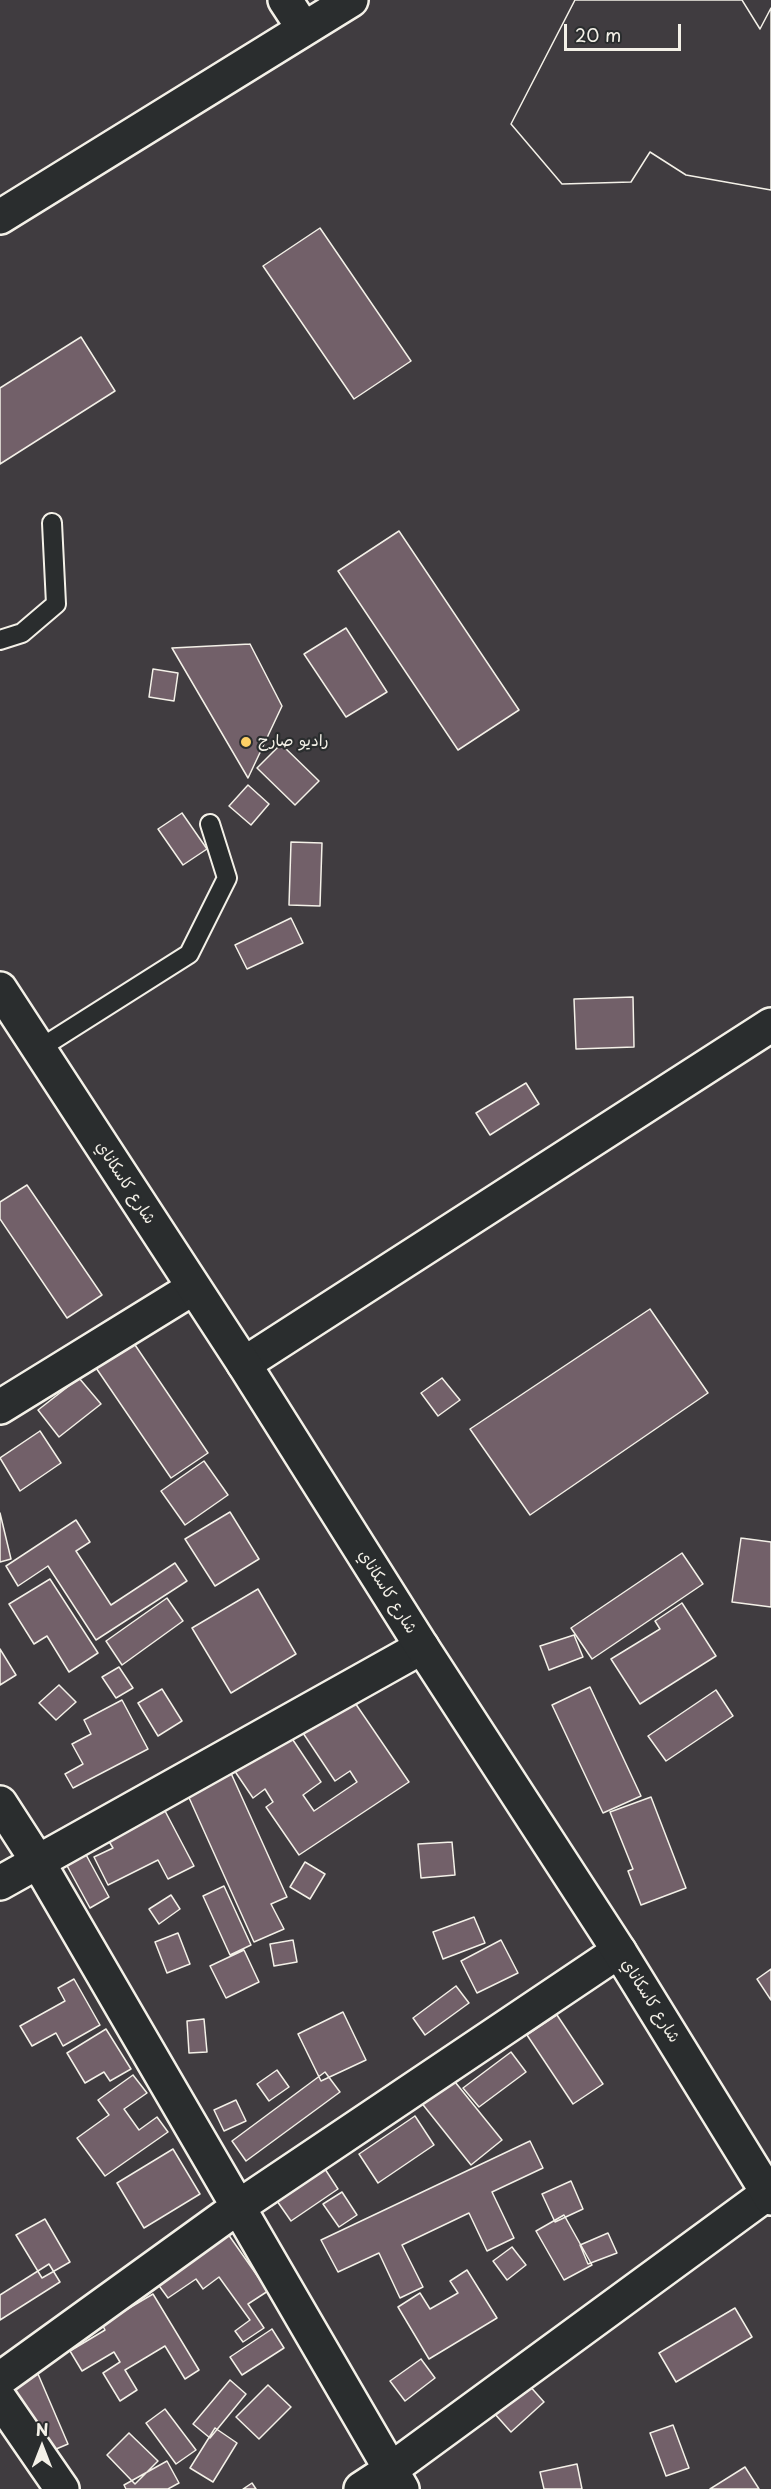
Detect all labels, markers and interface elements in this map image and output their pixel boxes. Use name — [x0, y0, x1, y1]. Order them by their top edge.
scale bar — [567, 12, 684, 50]
text: 20 m — [575, 21, 621, 48]
place label: راديو صارح — [258, 732, 329, 752]
marker: راديو صارح — [239, 735, 253, 749]
street label: شارع كاسكاناي — [91, 1138, 159, 1228]
street label: شارع كاسكاناي — [354, 1547, 420, 1637]
street label: شارع كاسكاناي — [617, 1956, 683, 2046]
north arrow — [12, 2417, 72, 2477]
text: N — [36, 2417, 48, 2441]

